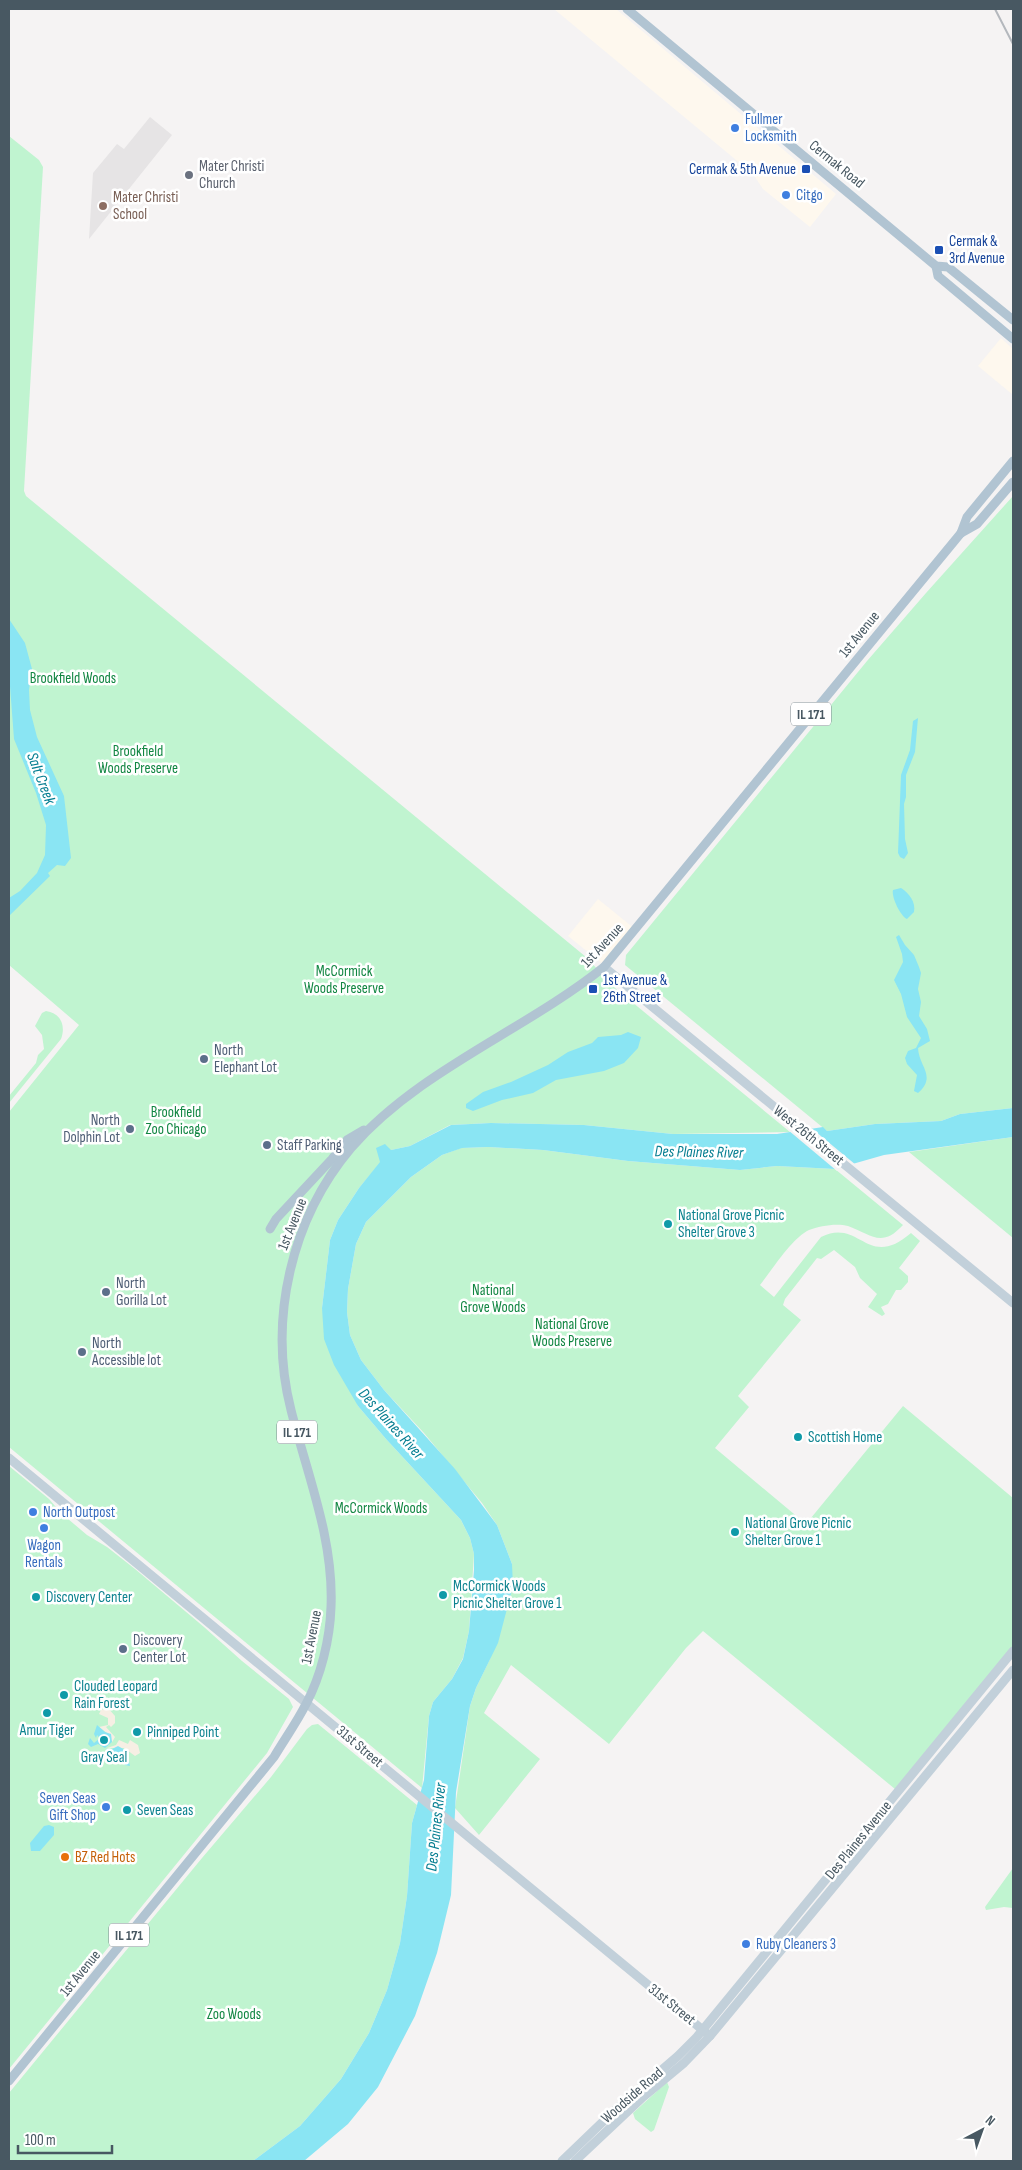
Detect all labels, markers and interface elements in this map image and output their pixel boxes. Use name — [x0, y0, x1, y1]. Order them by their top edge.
place label: Fullmer Locksmith — [745, 110, 797, 146]
marker: Fullmer Locksmith — [729, 122, 741, 134]
street label: Cermak Road — [805, 136, 868, 193]
place label: Mater Christi Church — [199, 157, 265, 193]
place label: Cermak & 5th Avenue — [689, 160, 796, 179]
marker: Cermak & 5th Avenue — [800, 163, 812, 175]
marker: Mater Christi Church — [183, 169, 195, 181]
place label: Citgo — [796, 186, 823, 205]
place label: Mater Christi School — [113, 188, 179, 224]
marker: Citgo — [780, 189, 792, 201]
marker: Mater Christi School — [97, 200, 109, 212]
place label: Cermak & 3rd Avenue — [949, 232, 1005, 268]
marker: Cermak & 3rd Avenue — [933, 244, 945, 256]
street label: 1st Avenue — [835, 607, 884, 661]
park label: Brookfield Woods — [30, 669, 116, 688]
road number: IL 171 — [791, 702, 831, 726]
park label: Brookfield Woods Preserve — [98, 742, 178, 778]
water label: Salt Creek — [22, 750, 59, 808]
street label: 1st Avenue — [577, 919, 628, 972]
park label: McCormick Woods Preserve — [304, 962, 384, 998]
place label: 1st Avenue & 26th Street — [603, 971, 668, 1007]
marker: 1st Avenue & 26th Street — [587, 983, 599, 995]
place label: North Elephant Lot — [214, 1041, 278, 1077]
marker: North Elephant Lot — [198, 1053, 210, 1065]
street label: West 26th Street — [769, 1101, 848, 1170]
park label: Brookfield Zoo Chicago — [146, 1103, 206, 1139]
place label: North Dolphin Lot — [63, 1111, 120, 1147]
marker: North Dolphin Lot — [124, 1123, 136, 1135]
place label: Staff Parking — [277, 1136, 342, 1155]
marker: Staff Parking — [261, 1139, 273, 1151]
water label: Des Plaines River — [654, 1142, 744, 1163]
street label: 1st Avenue — [273, 1195, 311, 1253]
place label: National Grove Picnic Shelter Grove 3 — [678, 1206, 784, 1242]
marker: National Grove Picnic Shelter Grove 3 — [662, 1218, 674, 1230]
place label: North Gorilla Lot — [116, 1274, 167, 1310]
park label: National Grove Woods — [460, 1281, 526, 1317]
marker: North Gorilla Lot — [100, 1286, 112, 1298]
park label: National Grove Woods Preserve — [532, 1315, 612, 1351]
place label: North Accessible lot — [91, 1334, 161, 1370]
marker: North Accessible lot — [76, 1346, 88, 1358]
water label: Des Plaines River — [354, 1385, 428, 1464]
road number: IL 171 — [277, 1420, 317, 1444]
place label: Scottish Home — [808, 1428, 882, 1447]
marker: Scottish Home — [792, 1431, 804, 1443]
park label: McCormick Woods — [335, 1499, 427, 1518]
place label: North Outpost — [43, 1503, 116, 1522]
marker: North Outpost — [27, 1506, 39, 1518]
place label: National Grove Picnic Shelter Grove 1 — [745, 1514, 851, 1550]
marker: Wagon Rentals — [38, 1522, 50, 1534]
marker: National Grove Picnic Shelter Grove 1 — [729, 1526, 741, 1538]
place label: Wagon Rentals — [25, 1536, 63, 1572]
place label: McCormick Woods Picnic Shelter Grove 1 — [453, 1577, 562, 1613]
place label: Discovery Center — [46, 1588, 133, 1607]
marker: McCormick Woods Picnic Shelter Grove 1 — [437, 1589, 449, 1601]
marker: Discovery Center — [30, 1591, 42, 1603]
street label: 1st Avenue — [297, 1609, 326, 1666]
place label: Discovery Center Lot — [133, 1631, 186, 1667]
marker: Discovery Center Lot — [117, 1643, 129, 1655]
place label: Clouded Leopard Rain Forest — [74, 1677, 157, 1713]
marker: Clouded Leopard Rain Forest — [58, 1689, 70, 1701]
marker: Amur Tiger — [41, 1707, 53, 1719]
place label: Amur Tiger — [19, 1721, 75, 1740]
street label: 31st Street — [332, 1721, 387, 1772]
place label: Pinniped Point — [147, 1723, 220, 1742]
marker: Pinniped Point — [131, 1726, 143, 1738]
marker: Gray Seal — [98, 1734, 110, 1746]
place label: Gray Seal — [81, 1748, 127, 1767]
water label: Des Plaines River — [422, 1781, 451, 1872]
place label: Seven Seas Gift Shop — [40, 1789, 96, 1825]
street label: Des Plaines Avenue — [821, 1797, 896, 1884]
marker: Seven Seas Gift Shop — [100, 1801, 112, 1813]
place label: Seven Seas — [137, 1801, 193, 1820]
marker: Seven Seas — [121, 1804, 133, 1816]
place label: BZ Red Hots — [75, 1848, 135, 1867]
marker: BZ Red Hots — [59, 1851, 71, 1863]
road number: IL 171 — [109, 1924, 149, 1946]
place label: Ruby Cleaners 3 — [756, 1935, 836, 1954]
marker: Ruby Cleaners 3 — [740, 1938, 752, 1950]
street label: 1st Avenue — [56, 1946, 105, 2000]
street label: 31st Street — [644, 1980, 700, 2030]
park label: Zoo Woods — [207, 2005, 261, 2024]
street label: Woodside Road — [597, 2063, 667, 2127]
north arrow — [957, 2105, 1007, 2155]
text: N — [982, 2112, 999, 2129]
scale bar — [18, 2122, 111, 2154]
text: 100 m — [25, 2131, 56, 2150]

